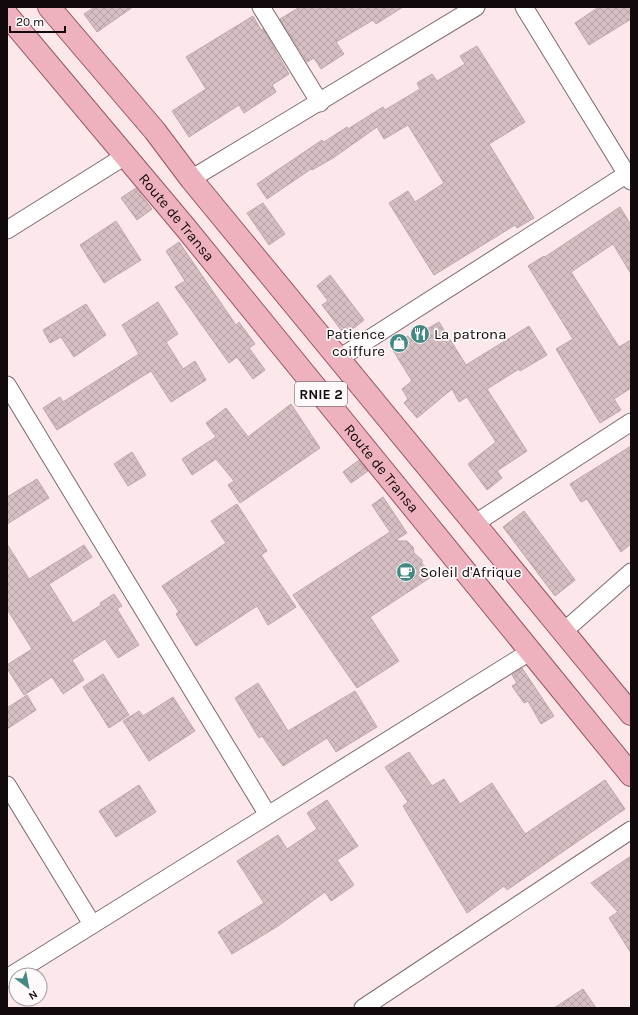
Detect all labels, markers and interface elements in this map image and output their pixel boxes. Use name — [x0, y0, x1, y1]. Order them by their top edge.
scale bar — [10, 8, 65, 34]
text: 20 m — [16, 15, 44, 29]
street label: Route de Transa — [135, 170, 218, 265]
restaurant icon: La patrona — [409, 323, 431, 345]
place label: Patience coiffure — [326, 325, 385, 360]
place label: La patrona — [434, 325, 506, 343]
shop icon: Patience coiffure — [388, 332, 410, 354]
road number: RNIE 2 — [295, 382, 347, 406]
street label: Route de Transa — [340, 420, 423, 516]
cafe icon: Soleil d'Afrique — [395, 561, 417, 583]
place label: Soleil d'Afrique — [420, 563, 521, 581]
north arrow — [8, 967, 48, 1007]
text: N — [26, 987, 40, 1003]

